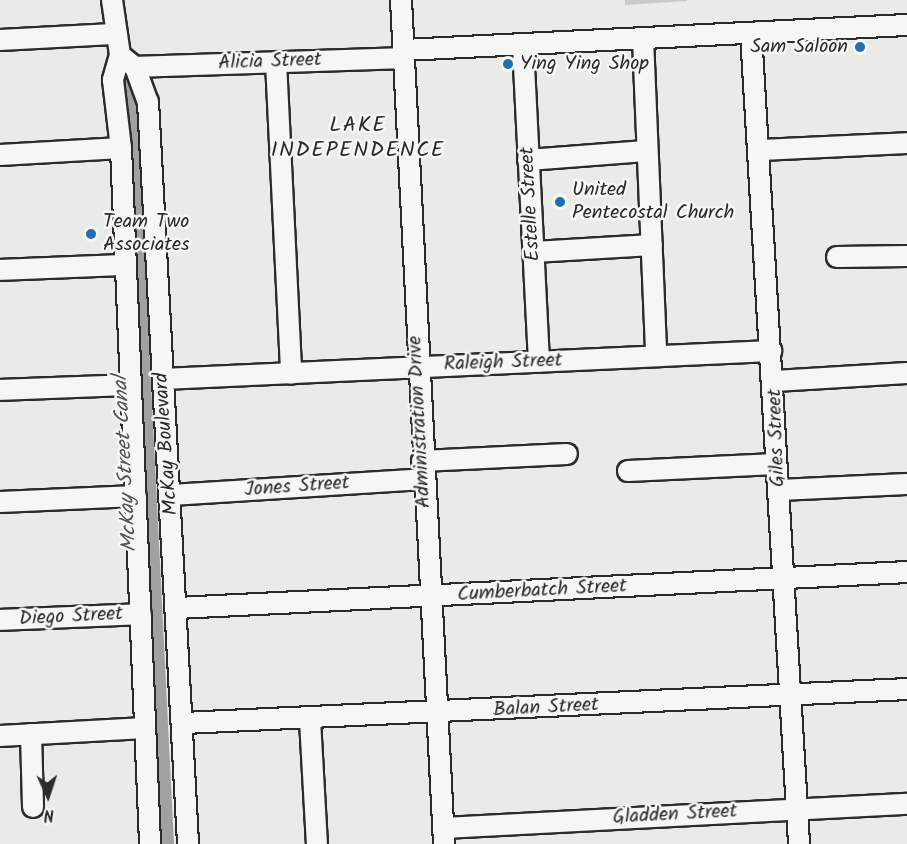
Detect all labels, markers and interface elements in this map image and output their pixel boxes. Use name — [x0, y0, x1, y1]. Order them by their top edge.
place label: Sam Saloon — [750, 35, 848, 59]
marker: Sam Saloon — [853, 40, 867, 54]
street label: Alicia Street — [218, 48, 322, 76]
place label: Ying Ying Shop — [520, 52, 649, 76]
marker: Ying Ying Shop — [501, 57, 515, 71]
district label: LAKE INDEPENDENCE — [271, 112, 445, 164]
street label: Estelle Street — [516, 146, 546, 262]
place label: United Pentecostal Church — [572, 178, 734, 225]
marker: United Pentecostal Church — [553, 195, 567, 209]
place label: Team Two Associates — [103, 210, 190, 257]
marker: Team Two Associates — [84, 227, 98, 241]
street label: Administration Drive — [404, 335, 436, 509]
street label: Raleigh Street — [443, 349, 563, 377]
street label: McKay Boulevard — [150, 372, 184, 516]
water label: McKay Street Canal — [109, 375, 143, 553]
street label: Giles Street — [763, 389, 791, 487]
street label: Jones Street — [244, 471, 350, 503]
street label: Cumberbatch Street — [457, 575, 627, 607]
street label: Diego Street — [18, 602, 124, 632]
street label: Balan Street — [493, 693, 599, 723]
north arrow — [18, 766, 78, 826]
street label: Gladden Street — [612, 800, 738, 830]
text: N — [43, 802, 55, 827]

